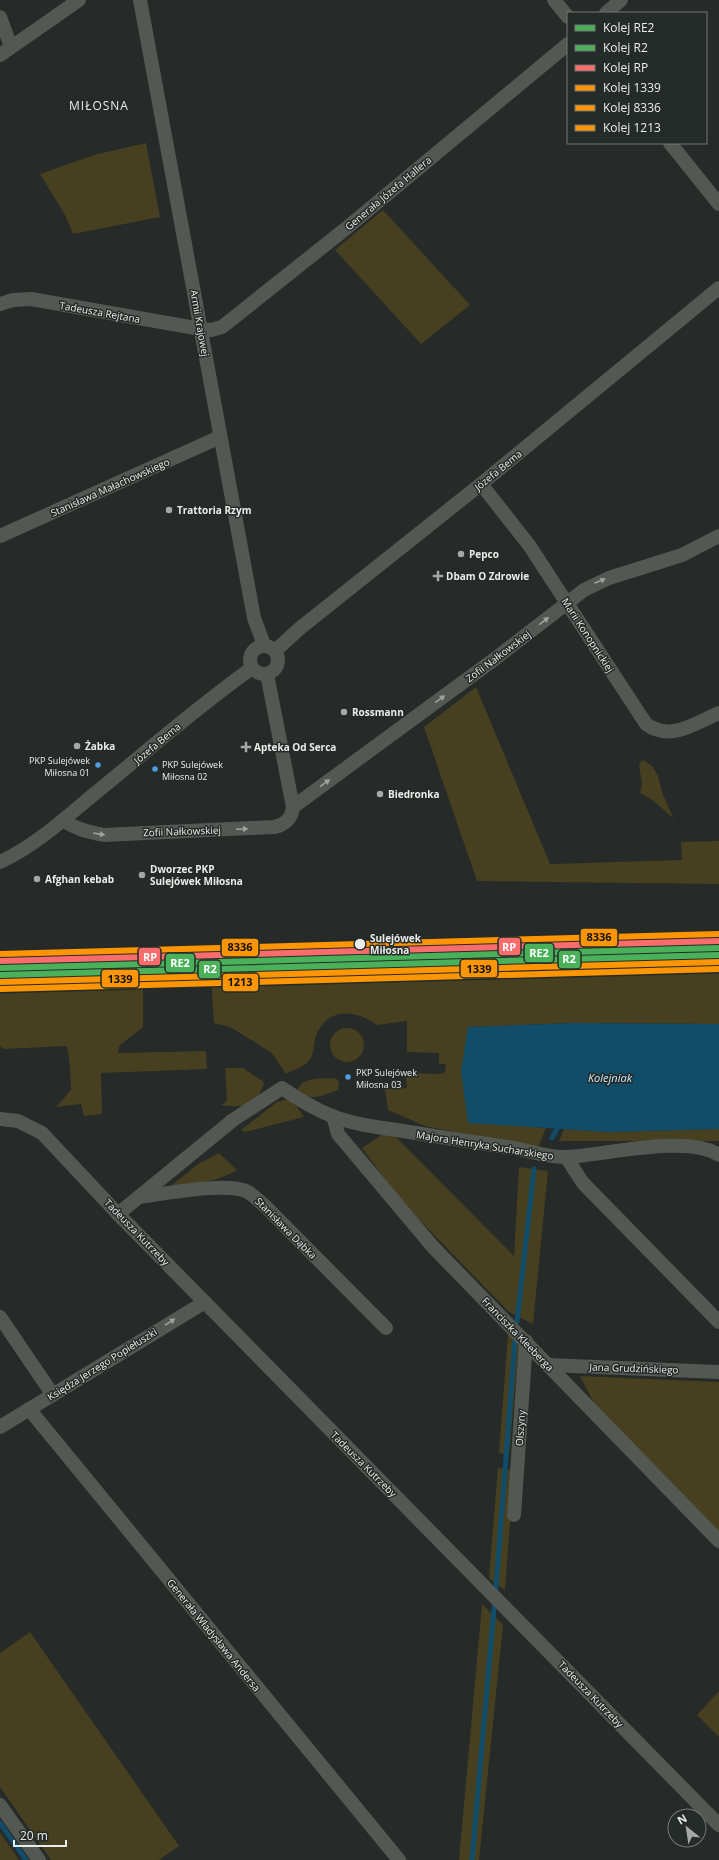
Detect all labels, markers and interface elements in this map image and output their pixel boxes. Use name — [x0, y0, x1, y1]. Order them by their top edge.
legend — [567, 12, 707, 144]
text: Kolej RE2 — [603, 19, 655, 36]
text: Kolej R2 — [603, 39, 648, 56]
text: Kolej RP — [603, 59, 648, 76]
text: Kolej 1339 — [603, 79, 661, 96]
district label: MIŁOSNA — [69, 97, 129, 114]
text: Kolej 8336 — [603, 99, 661, 116]
text: Kolej 1213 — [603, 119, 661, 136]
street label: Generała Józefa Hallera — [342, 153, 434, 233]
street label: Armii Krajowej — [187, 289, 213, 357]
street label: Tadeusza Rejtana — [59, 298, 141, 326]
street label: Józefa Bema — [471, 446, 525, 494]
street label: Stanisława Małachowskiego — [48, 454, 172, 520]
place label: Trattoria Rzym — [177, 503, 252, 517]
marker: Trattoria Rzym — [164, 505, 174, 515]
place label: Pepco — [469, 547, 499, 561]
marker: Pepco — [456, 549, 466, 559]
place label: Dbam O Zdrowie — [446, 569, 529, 583]
marker: Dbam O Zdrowie — [433, 571, 443, 581]
one-way arrow — [595, 578, 607, 584]
street label: Marii Konopnickiej — [559, 595, 617, 675]
one-way arrow — [538, 617, 549, 625]
street label: Zofii Nałkowskiej — [463, 627, 533, 685]
one-way arrow — [435, 695, 445, 703]
place label: Rossmann — [352, 705, 404, 719]
marker: Rossmann — [339, 707, 349, 717]
street label: Józefa Bema — [130, 719, 183, 767]
place label: Żabka — [85, 739, 115, 753]
place label: Apteka Od Serca — [254, 740, 336, 754]
marker: Żabka — [72, 741, 82, 751]
marker: Apteka Od Serca — [241, 742, 251, 752]
place label: PKP Sulejówek Miłosna 01 — [29, 754, 90, 779]
place label: PKP Sulejówek Miłosna 02 — [162, 758, 223, 783]
marker: PKP Sulejówek Miłosna 01 — [93, 760, 103, 770]
marker: PKP Sulejówek Miłosna 02 — [150, 764, 160, 774]
one-way arrow — [319, 779, 330, 788]
place label: Biedronka — [388, 787, 440, 801]
marker: Biedronka — [375, 789, 385, 799]
street label: Zofii Nałkowskiej — [143, 823, 221, 839]
one-way arrow — [236, 825, 248, 832]
one-way arrow — [92, 831, 105, 837]
place label: Dworzec PKP Sulejówek Miłosna — [150, 862, 243, 888]
marker: Dworzec PKP Sulejówek Miłosna — [137, 870, 147, 880]
place label: Afghan kebab — [45, 872, 114, 886]
marker: Afghan kebab — [32, 874, 42, 884]
line badge: 8336 — [580, 928, 618, 947]
text: 8336 — [586, 929, 612, 944]
place label: Sulejówek Miłosna — [370, 931, 422, 957]
marker: Sulejówek Miłosna — [353, 937, 367, 951]
line badge: RP — [498, 937, 521, 956]
line badge: 8336 — [221, 938, 259, 957]
text: 8336 — [227, 939, 253, 954]
text: RP — [502, 939, 516, 954]
line badge: RE2 — [524, 943, 554, 963]
text: RE2 — [529, 945, 549, 960]
line badge: RP — [138, 947, 161, 966]
text: RP — [143, 949, 157, 964]
line badge: R2 — [558, 950, 581, 969]
text: R2 — [562, 951, 576, 966]
line badge: RE2 — [165, 953, 195, 973]
text: RE2 — [170, 955, 190, 970]
line badge: 1339 — [460, 959, 498, 978]
line badge: R2 — [198, 960, 221, 979]
text: R2 — [203, 961, 217, 976]
text: 1339 — [466, 961, 492, 976]
line badge: 1339 — [101, 969, 139, 988]
text: 1339 — [107, 971, 133, 986]
line badge: 1213 — [222, 973, 259, 992]
text: 1213 — [227, 974, 253, 989]
place label: PKP Sulejówek Miłosna 03 — [356, 1066, 417, 1091]
water label: Kolejniak — [588, 1070, 633, 1085]
marker: PKP Sulejówek Miłosna 03 — [343, 1072, 353, 1082]
street label: Majora Henryka Sucharskiego — [415, 1127, 555, 1163]
street label: Stanisława Dąbka — [252, 1194, 320, 1262]
street label: Tadeusza Kutrzeby — [101, 1196, 173, 1269]
street label: Franciszka Kleeberga — [479, 1294, 557, 1374]
one-way arrow — [164, 1319, 176, 1326]
street label: Księdza Jerzego Popiełuszki — [44, 1324, 160, 1404]
street label: Jana Grudzińskiego — [588, 1359, 679, 1377]
street label: Olszyny — [512, 1409, 528, 1446]
street label: Tadeusza Kutrzeby — [328, 1428, 401, 1501]
street label: Generała Władysława Andersa — [164, 1576, 264, 1694]
street label: Tadeusza Kutrzeby — [555, 1658, 627, 1731]
north arrow — [667, 1808, 707, 1848]
text: N — [674, 1810, 689, 1828]
scale bar — [14, 1822, 66, 1848]
text: 20 m — [20, 1827, 48, 1844]

